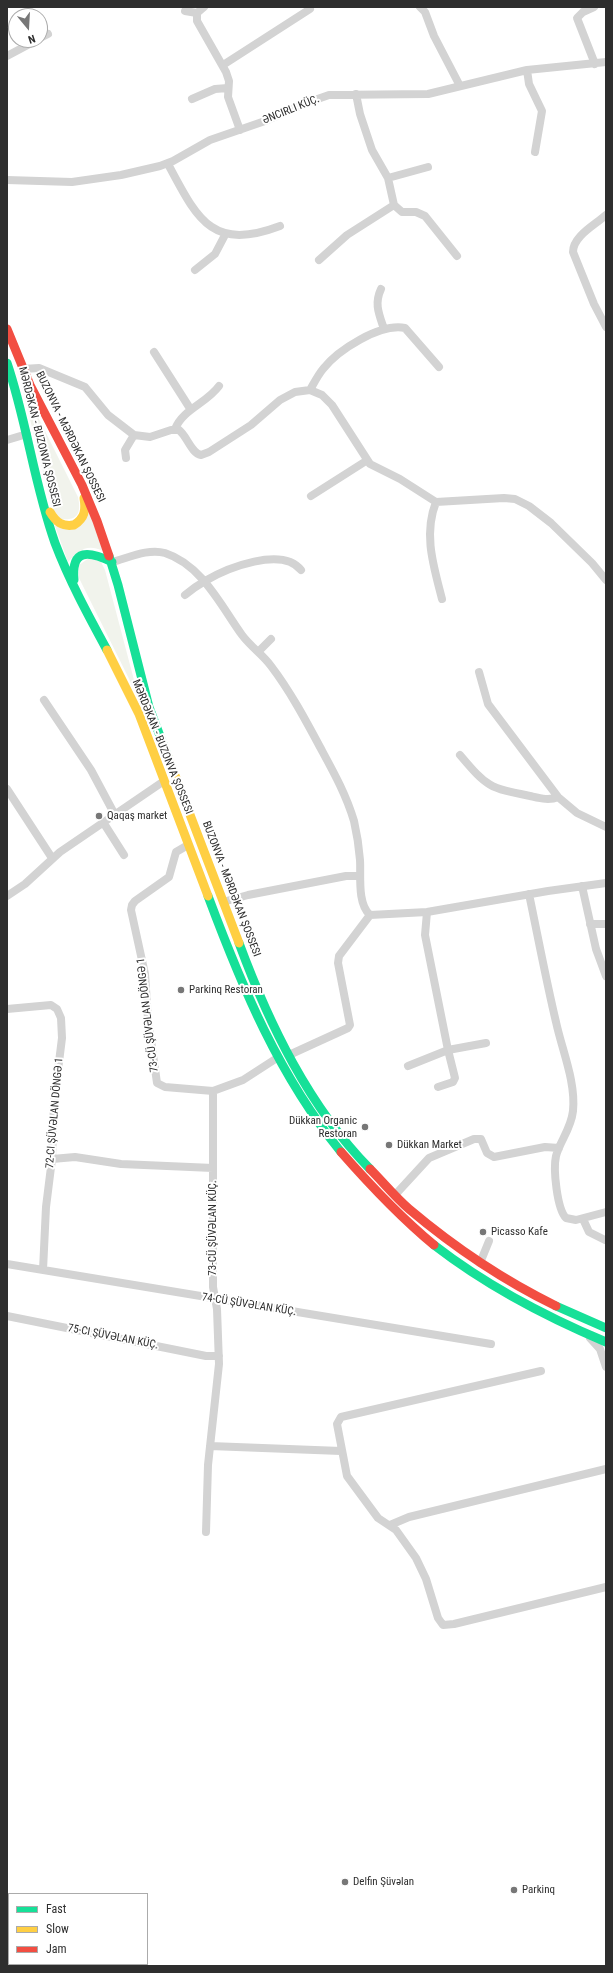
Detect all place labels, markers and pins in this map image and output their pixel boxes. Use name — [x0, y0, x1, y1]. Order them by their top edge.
place label: Qaqaş market — [107, 809, 167, 823]
marker: Qaqaş market — [94, 811, 104, 821]
place label: Parkinq Restoran — [189, 983, 263, 997]
marker: Parkinq Restoran — [176, 985, 186, 995]
place label: Dükkan Organic Restoran — [289, 1114, 357, 1140]
marker: Dükkan Organic Restoran — [360, 1122, 370, 1132]
place label: Dükkan Market — [397, 1138, 462, 1152]
marker: Dükkan Market — [384, 1140, 394, 1150]
place label: Picasso Kafe — [491, 1225, 548, 1239]
marker: Picasso Kafe — [478, 1227, 488, 1237]
place label: Delfin Şüvəlan — [353, 1875, 414, 1889]
marker: Delfin Şüvəlan — [340, 1877, 350, 1887]
place label: Parkinq — [522, 1883, 555, 1897]
marker: Parkinq — [509, 1885, 519, 1895]

